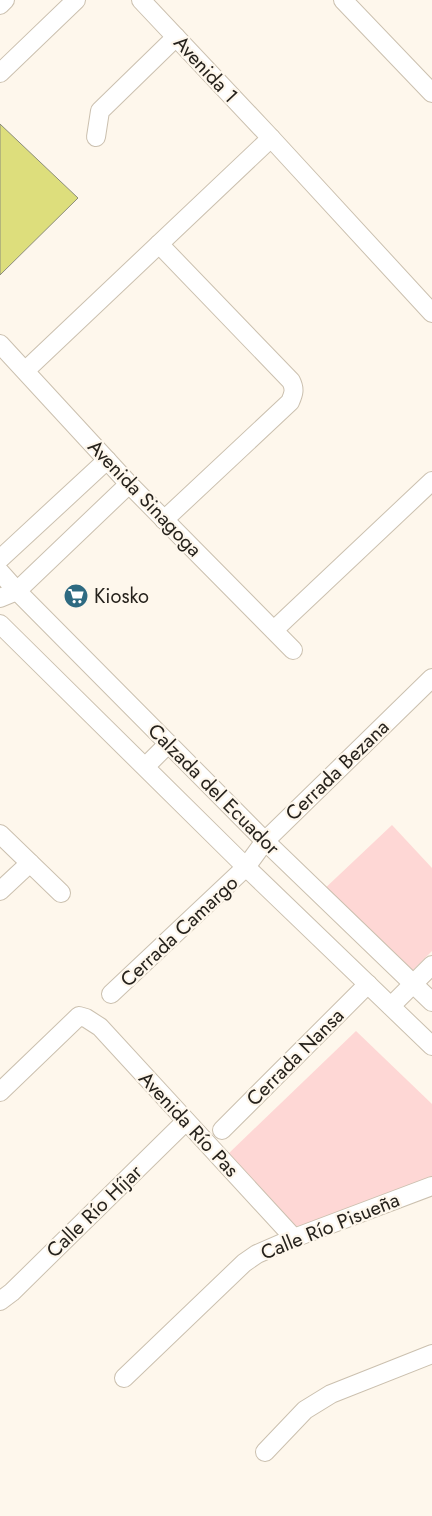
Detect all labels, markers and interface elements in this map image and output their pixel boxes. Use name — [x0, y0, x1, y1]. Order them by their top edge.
street label: Avenida 1 — [167, 29, 244, 109]
street label: Avenida Sinagoga — [81, 433, 208, 564]
place label: Kiosko — [94, 582, 149, 611]
supermarket icon: Kiosko — [63, 583, 89, 609]
street label: Cerrada Bezana — [279, 713, 396, 827]
street label: Calzada del Ecuador — [141, 717, 286, 862]
street label: Cerrada Camargo — [114, 869, 245, 994]
street label: Cerrada Nansa — [240, 1002, 351, 1113]
street label: Avenida Río Pas — [132, 1065, 245, 1184]
street label: Calle Río Híjar — [40, 1158, 149, 1265]
street label: Calle Río Pisueña — [256, 1185, 404, 1267]

